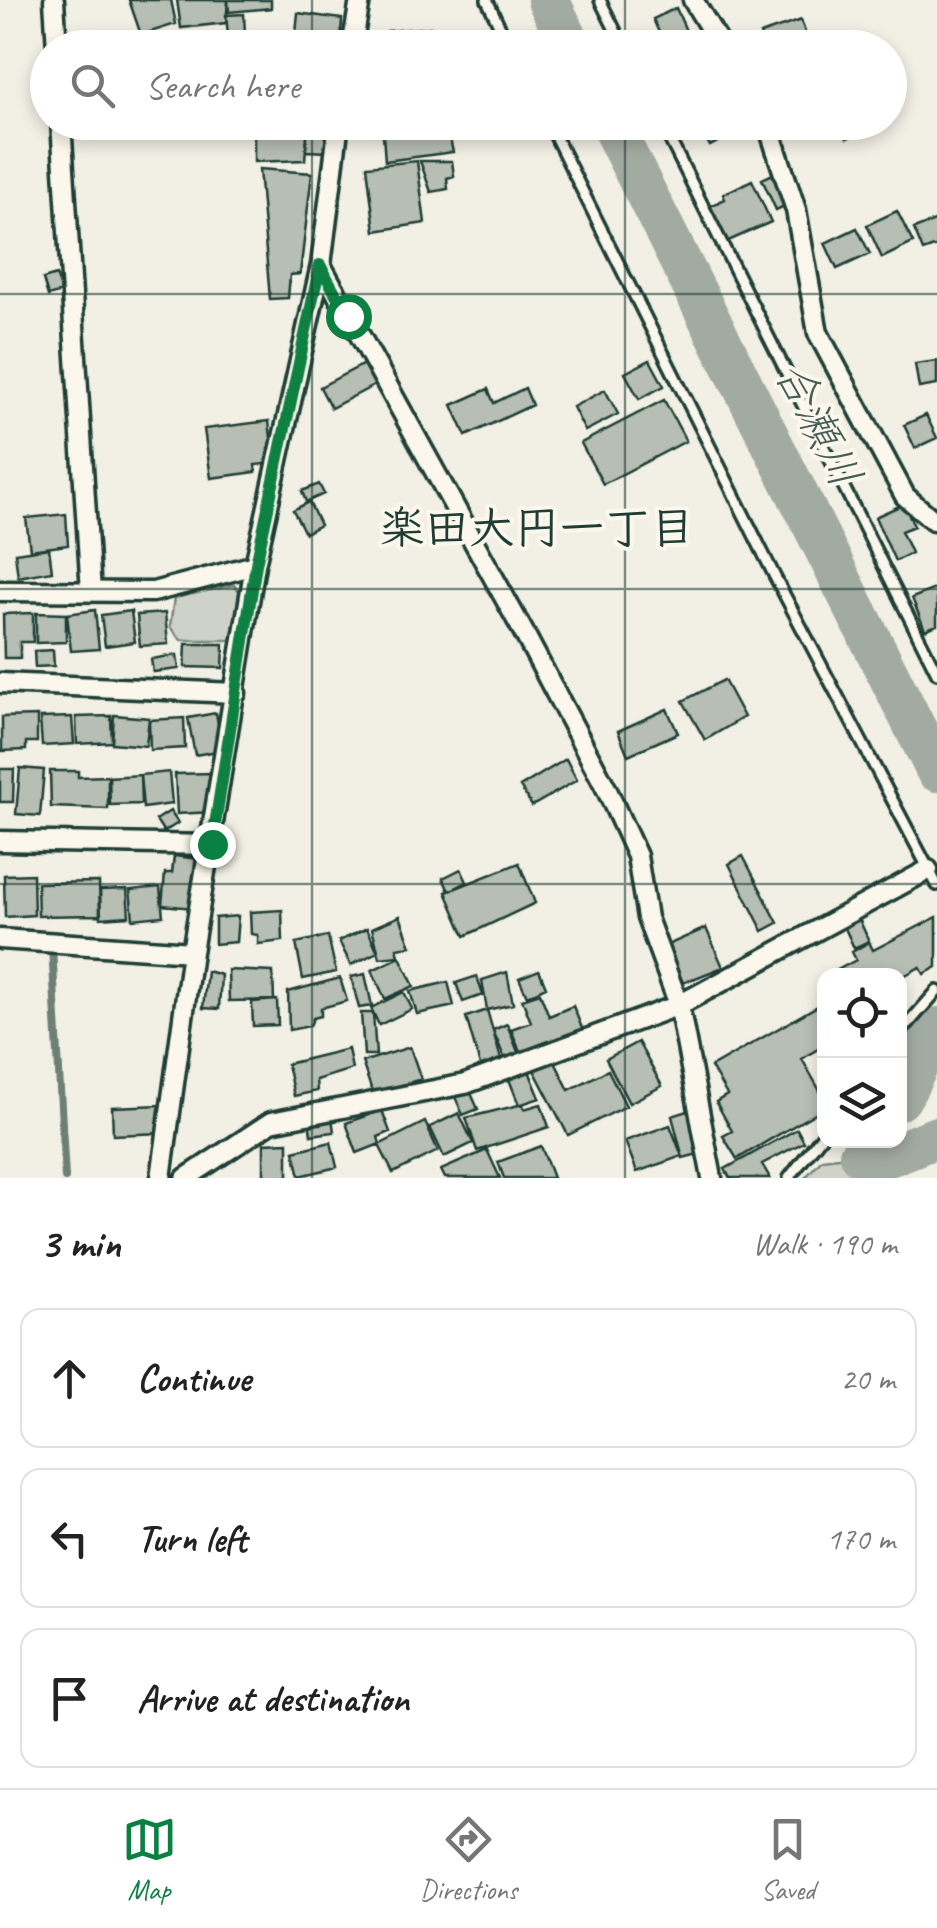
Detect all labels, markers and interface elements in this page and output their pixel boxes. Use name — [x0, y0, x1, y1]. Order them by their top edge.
search box — [30, 30, 907, 140]
icon: search — [65, 58, 120, 113]
text: Search here — [145, 62, 300, 109]
route start — [326, 294, 372, 340]
water label: 合瀬川 — [762, 351, 874, 497]
district label: 楽田大円一丁目 — [379, 500, 695, 557]
route end — [190, 822, 236, 868]
map controls — [817, 968, 907, 1148]
button: locate — [817, 968, 907, 1058]
button: layers — [817, 1058, 907, 1148]
text: 3 min — [40, 1217, 120, 1270]
text: Walk · 190 m — [753, 1223, 897, 1264]
icon: ahead — [42, 1351, 97, 1406]
text: Continue — [137, 1355, 251, 1402]
text: 20 m — [841, 1358, 895, 1399]
icon: left — [42, 1511, 97, 1566]
text: Turn left — [137, 1515, 247, 1562]
text: 170 m — [826, 1518, 895, 1559]
icon: arrive — [42, 1671, 97, 1726]
text: Arrive at destination — [137, 1675, 409, 1722]
tab: Map — [122, 1812, 177, 1907]
tab: Directions — [420, 1812, 517, 1907]
tab: Saved — [760, 1812, 815, 1907]

